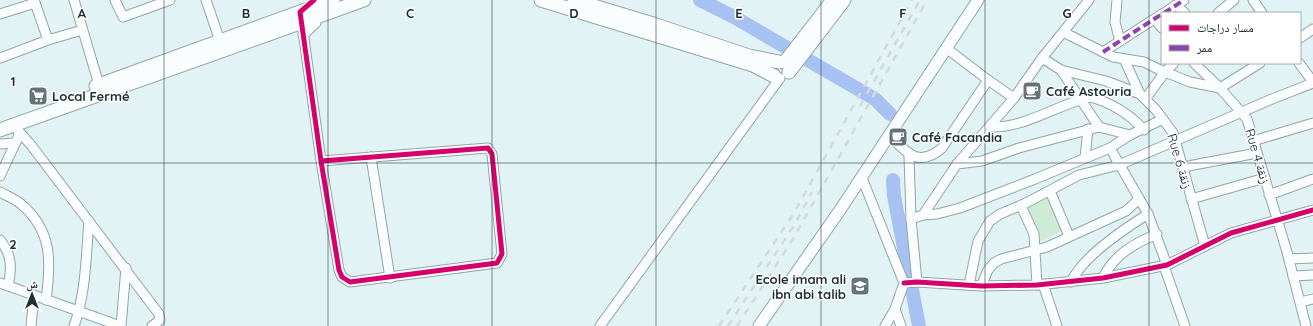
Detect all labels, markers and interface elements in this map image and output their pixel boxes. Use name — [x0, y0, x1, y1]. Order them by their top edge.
text: A — [78, 5, 87, 21]
text: B — [242, 5, 250, 21]
text: C — [406, 5, 414, 21]
text: D — [569, 5, 579, 21]
text: E — [735, 5, 743, 21]
text: F — [899, 5, 907, 21]
text: G — [1062, 5, 1072, 21]
legend — [1161, 12, 1301, 64]
text: مسار دراجات — [1197, 20, 1254, 35]
text: ممر — [1196, 40, 1212, 55]
text: 1 — [10, 73, 16, 89]
cafe icon: Café Astouria — [1021, 80, 1043, 102]
place label: Café Astouria — [1046, 83, 1131, 99]
supermarket icon: Local Fermé — [27, 85, 49, 107]
place label: Local Fermé — [52, 88, 130, 104]
cafe icon: Café Facandia — [887, 126, 909, 148]
street label: Rue 4 زنقة — [1241, 127, 1274, 186]
place label: Café Facandia — [912, 129, 1002, 145]
street label: Rue 6 زنقة — [1163, 131, 1196, 191]
text: 2 — [9, 236, 17, 252]
place label: Ecole imam ali ibn abi talib — [755, 271, 846, 302]
north arrow — [12, 274, 52, 314]
school or university icon: Ecole imam ali ibn abi talib — [849, 275, 871, 297]
text: ش — [26, 277, 38, 292]

